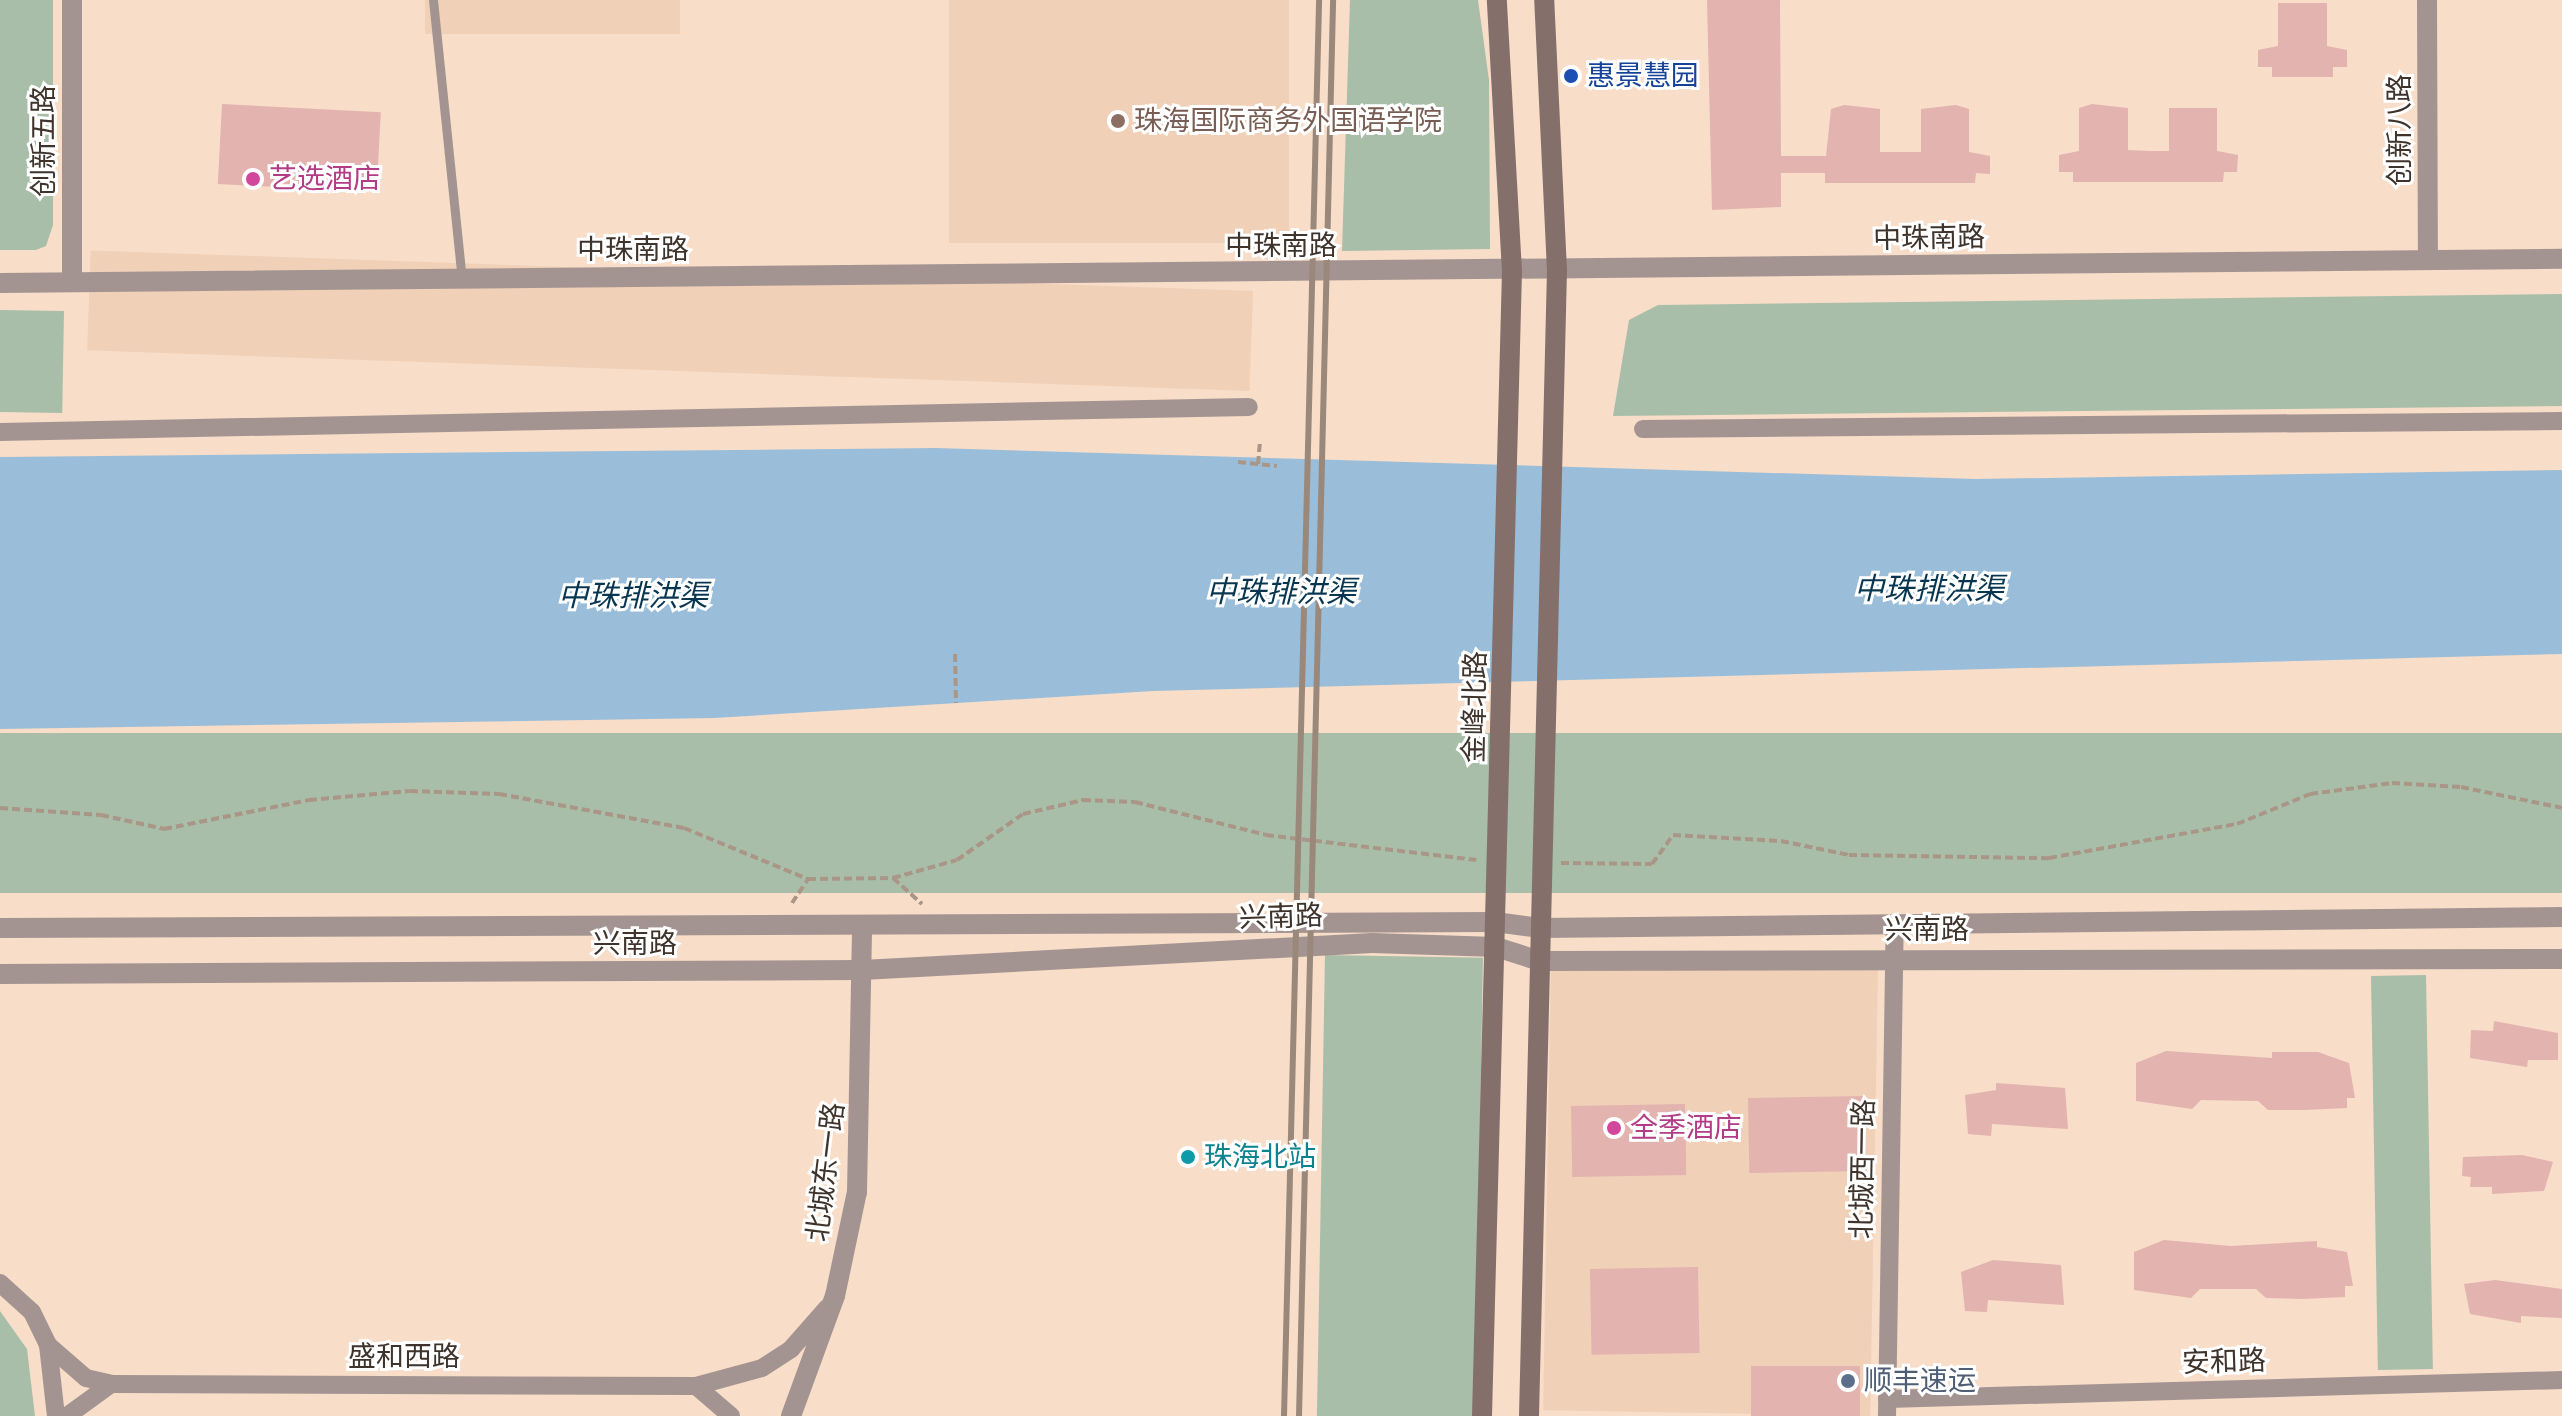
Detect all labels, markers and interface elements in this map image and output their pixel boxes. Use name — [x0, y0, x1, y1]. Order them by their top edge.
place label: 惠景慧园 — [1587, 59, 1699, 93]
marker: 惠景慧园 — [1562, 67, 1580, 85]
street label: 创新八路 — [2383, 74, 2417, 186]
street label: 创新五路 — [27, 85, 61, 197]
place label: 珠海国际商务外国语学院 — [1134, 104, 1442, 138]
marker: 珠海国际商务外国语学院 — [1109, 112, 1127, 130]
place label: 艺选酒店 — [269, 162, 381, 196]
marker: 艺选酒店 — [244, 170, 262, 188]
street label: 中珠南路 — [1873, 220, 1985, 256]
street label: 中珠南路 — [1225, 229, 1337, 263]
street label: 中珠南路 — [577, 233, 689, 267]
water label: 中珠排洪渠 — [1854, 571, 2004, 607]
water label: 中珠排洪渠 — [1206, 574, 1356, 610]
water label: 中珠排洪渠 — [558, 578, 708, 614]
street label: 金峰北路 — [1457, 651, 1493, 763]
street label: 兴南路 — [1238, 899, 1324, 935]
street label: 兴南路 — [1885, 913, 1969, 947]
street label: 兴南路 — [593, 927, 677, 961]
street label: 北城西一路 — [1845, 1099, 1881, 1239]
street label: 北城东一路 — [801, 1100, 851, 1244]
place label: 全季酒店 — [1630, 1111, 1742, 1145]
marker: 全季酒店 — [1605, 1119, 1623, 1137]
place label: 珠海北站 — [1204, 1140, 1316, 1174]
marker: 珠海北站 — [1179, 1148, 1197, 1166]
street label: 盛和西路 — [348, 1340, 460, 1374]
street label: 安和路 — [2181, 1344, 2267, 1380]
place label: 顺丰速运 — [1864, 1364, 1976, 1398]
marker: 顺丰速运 — [1839, 1372, 1857, 1390]

